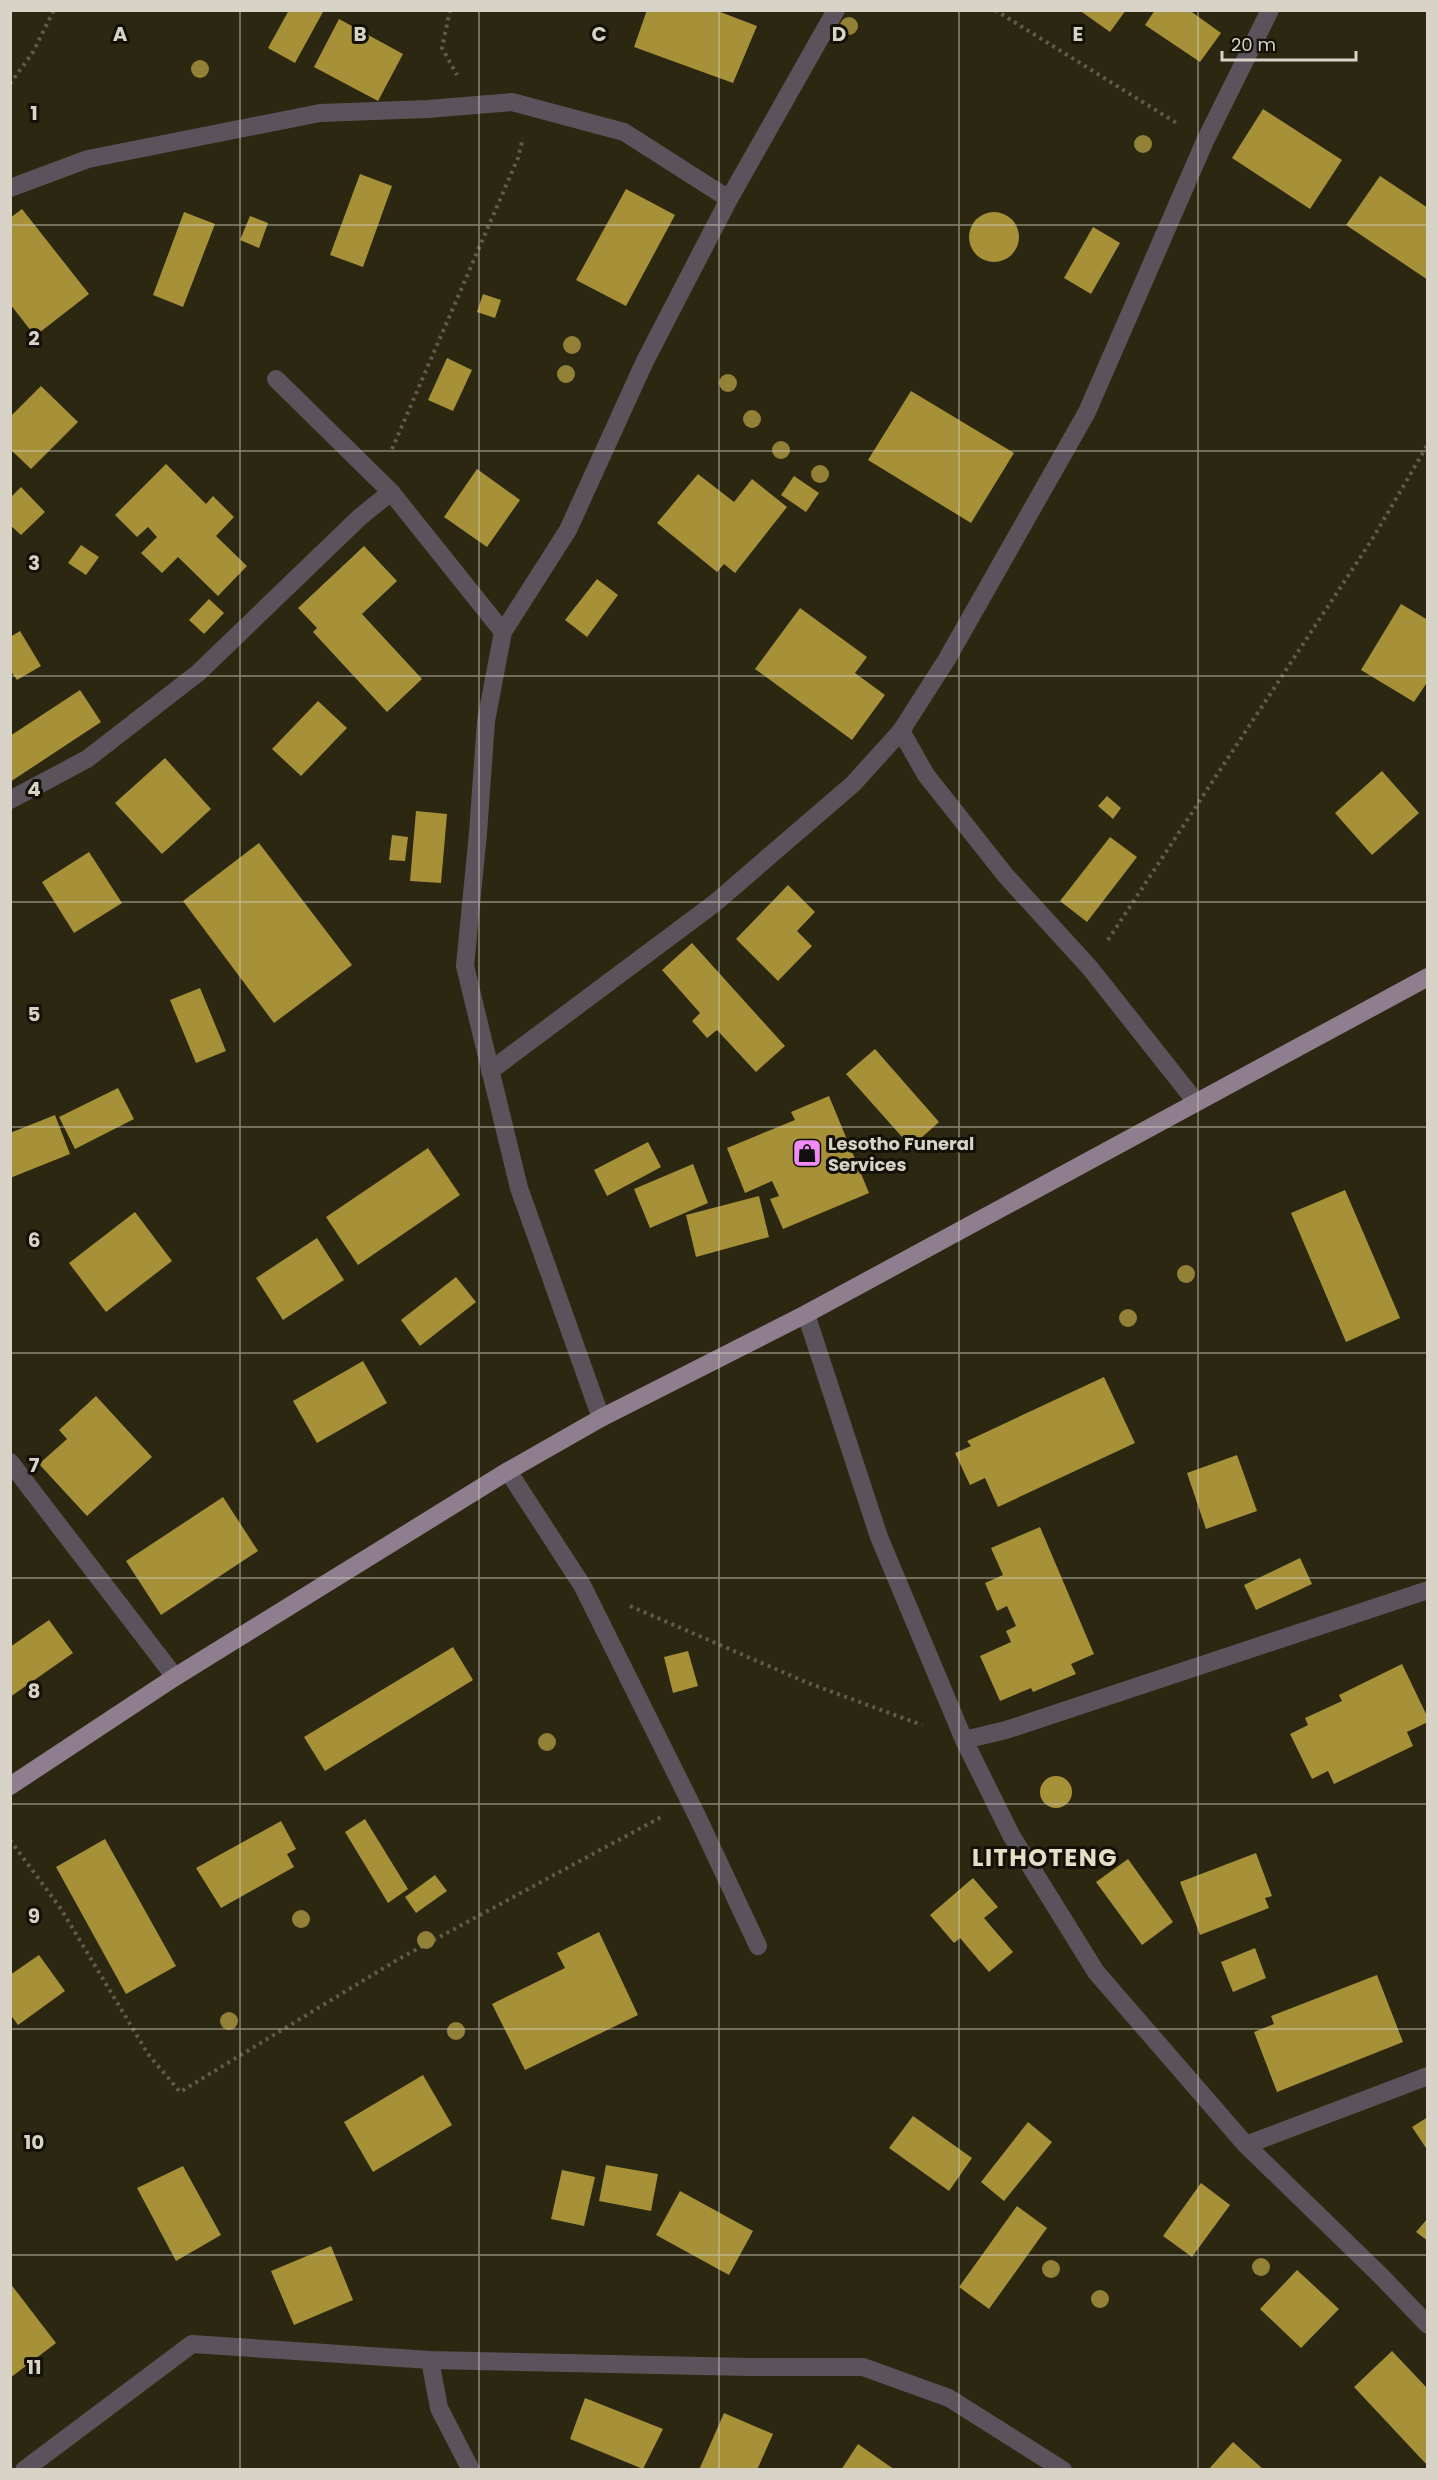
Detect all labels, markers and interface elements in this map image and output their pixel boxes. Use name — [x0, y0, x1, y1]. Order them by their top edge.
text: A — [113, 20, 128, 48]
text: B — [353, 20, 367, 48]
text: C — [591, 20, 607, 48]
text: D — [832, 20, 846, 48]
text: E — [1073, 20, 1083, 48]
scale bar — [1222, 24, 1356, 62]
text: 20 m — [1231, 32, 1276, 57]
text: 1 — [30, 99, 38, 127]
text: 2 — [28, 324, 40, 352]
text: 3 — [28, 549, 40, 577]
text: 4 — [27, 775, 41, 803]
text: 5 — [28, 1000, 41, 1028]
place label: Lesotho Funeral Services — [828, 1131, 974, 1177]
shop icon: Lesotho Funeral Services — [791, 1137, 823, 1169]
text: 6 — [28, 1226, 40, 1254]
text: 7 — [29, 1451, 40, 1479]
text: 8 — [28, 1677, 40, 1705]
district label: LITHOTENG — [972, 1841, 1118, 1874]
text: 9 — [28, 1902, 40, 1930]
text: 10 — [24, 2128, 44, 2156]
text: 11 — [26, 2353, 42, 2381]

